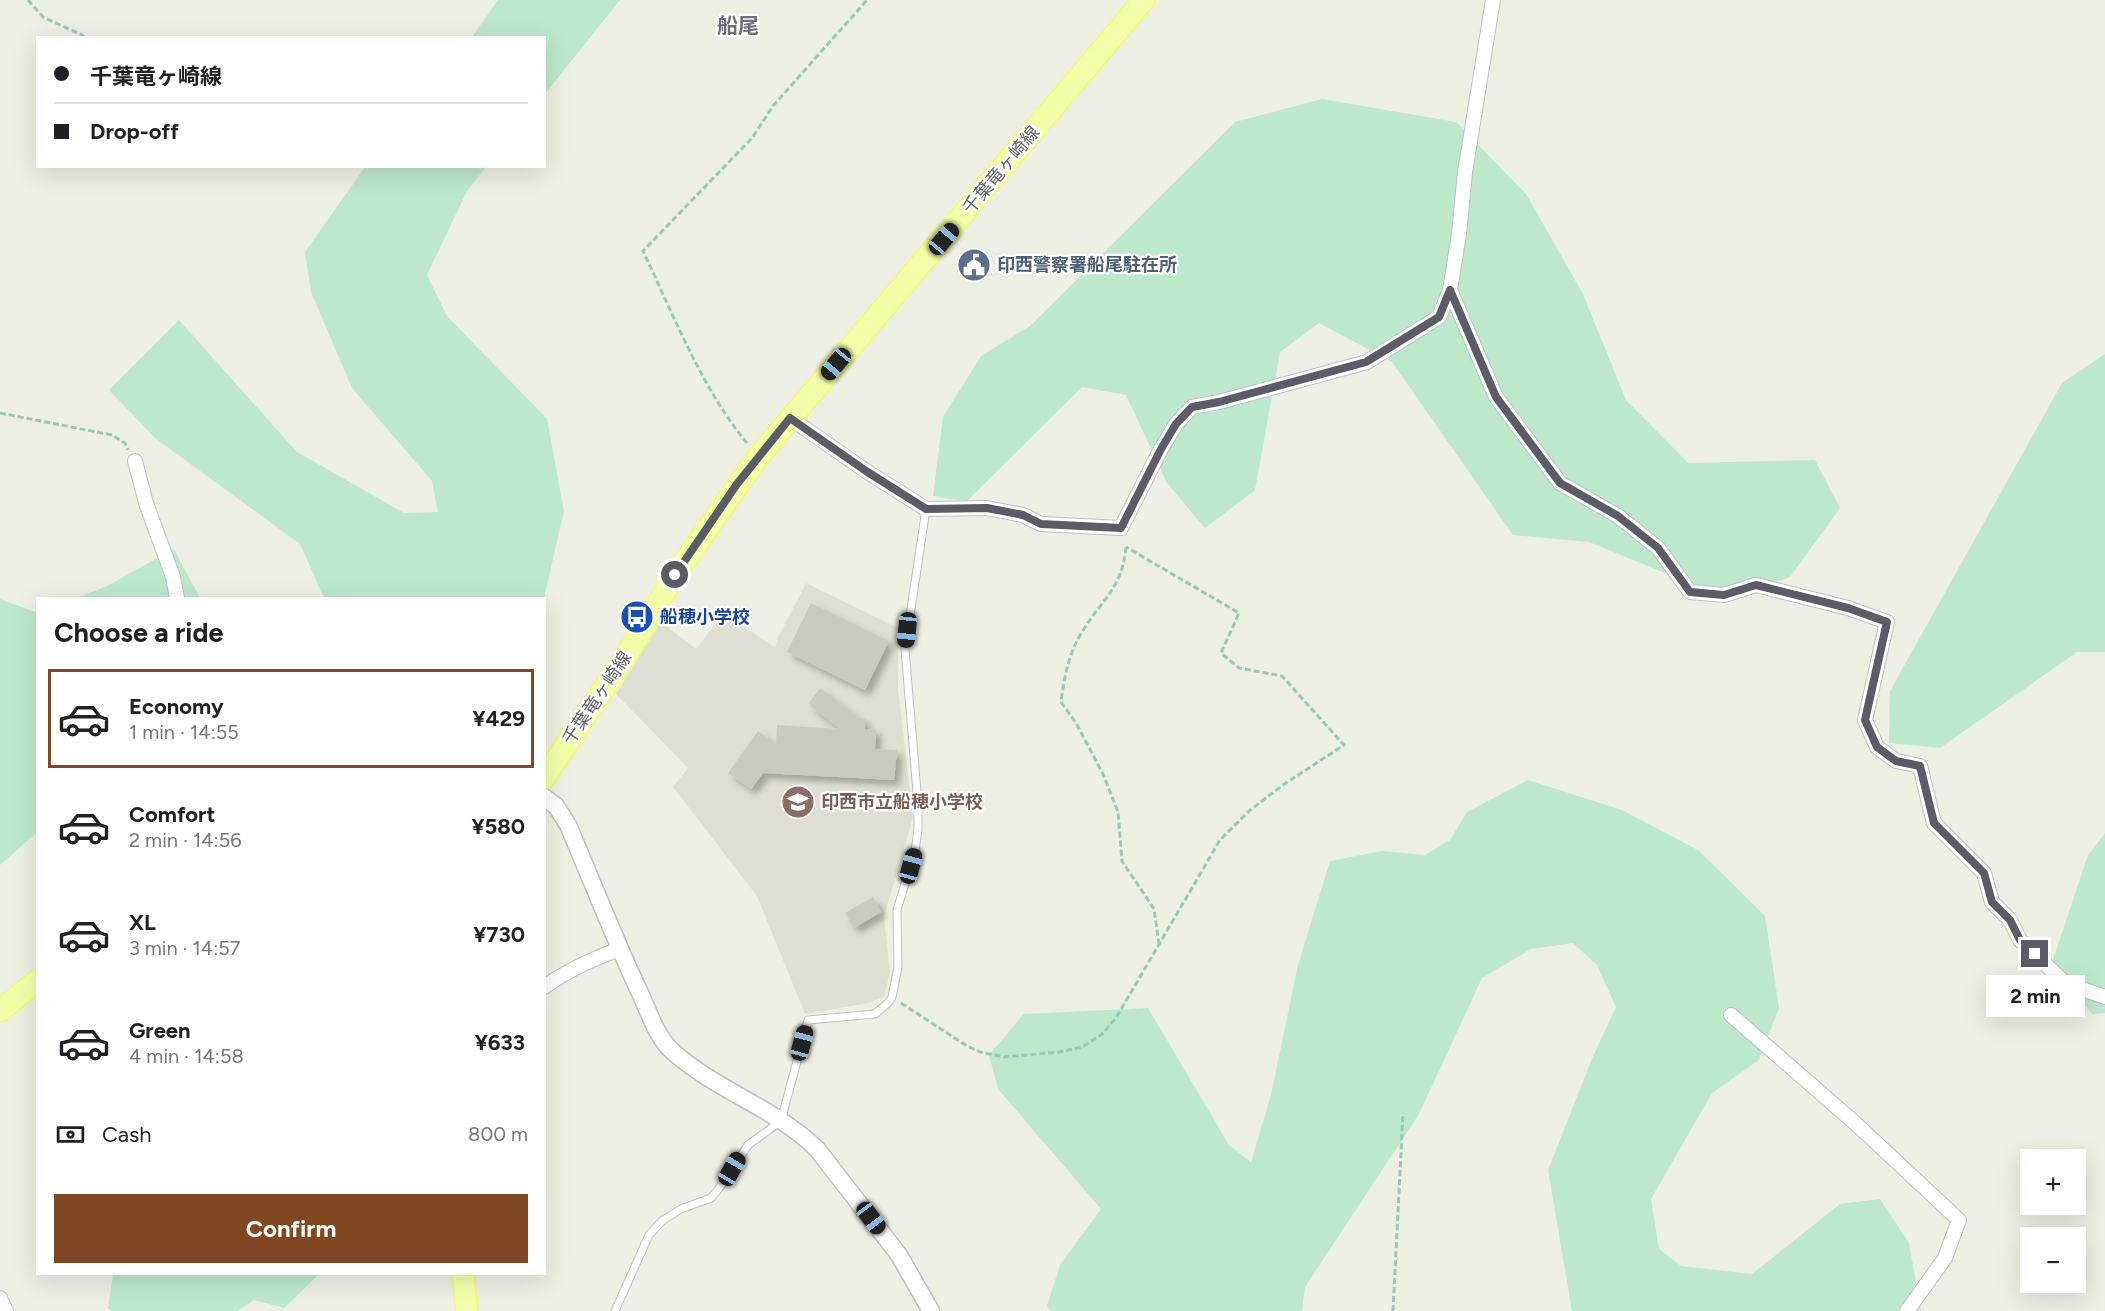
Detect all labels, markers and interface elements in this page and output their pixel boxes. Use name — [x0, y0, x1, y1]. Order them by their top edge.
district label: 船尾 — [717, 13, 759, 38]
text: 千葉竜ヶ崎線 — [90, 63, 222, 90]
text: Drop-off — [90, 118, 179, 145]
street label: 千葉竜ヶ崎線 — [958, 122, 1044, 218]
car — [926, 219, 962, 259]
public building icon: 印西警察署船尾駐在所 — [956, 247, 992, 283]
place label: 印西警察署船尾駐在所 — [997, 254, 1177, 276]
car — [818, 344, 854, 384]
route start — [661, 561, 688, 588]
bus stop icon: 船穂小学校 — [619, 599, 655, 635]
place label: 船穂小学校 — [660, 606, 750, 628]
car — [896, 611, 918, 649]
text: Choose a ride — [54, 616, 223, 649]
street label: 千葉竜ヶ崎線 — [558, 647, 636, 749]
icon: car — [57, 692, 111, 746]
text: Economy — [129, 693, 224, 720]
text: ¥429 — [472, 705, 525, 732]
text: 1 min · 14:55 — [129, 720, 239, 744]
school or university icon: 印西市立船穂小学校 — [780, 784, 816, 820]
place label: 印西市立船穂小学校 — [821, 791, 983, 813]
icon: car — [57, 800, 111, 854]
text: Comfort — [129, 801, 215, 828]
text: ¥580 — [471, 813, 525, 840]
text: 2 min · 14:56 — [129, 828, 241, 852]
car — [898, 846, 924, 886]
icon: car — [57, 908, 111, 962]
text: XL — [129, 909, 156, 936]
text: ¥730 — [473, 921, 525, 948]
text: 3 min · 14:57 — [129, 936, 241, 960]
route end — [2021, 940, 2048, 967]
callout: 2 min — [1986, 975, 2084, 1017]
text: 2 min — [2010, 984, 2061, 1008]
icon: car — [57, 1016, 111, 1070]
text: Green — [129, 1017, 191, 1044]
car — [789, 1023, 815, 1063]
text: ¥633 — [475, 1029, 525, 1056]
text: 4 min · 14:58 — [129, 1044, 244, 1068]
icon: cash — [54, 1118, 87, 1151]
text: Cash — [102, 1121, 152, 1148]
text: 800 m — [468, 1122, 528, 1146]
car — [715, 1149, 749, 1189]
map controls — [2020, 1149, 2086, 1293]
button: + — [2020, 1149, 2086, 1215]
button: Confirm — [54, 1194, 528, 1263]
car — [853, 1198, 889, 1238]
button: − — [2020, 1227, 2086, 1293]

